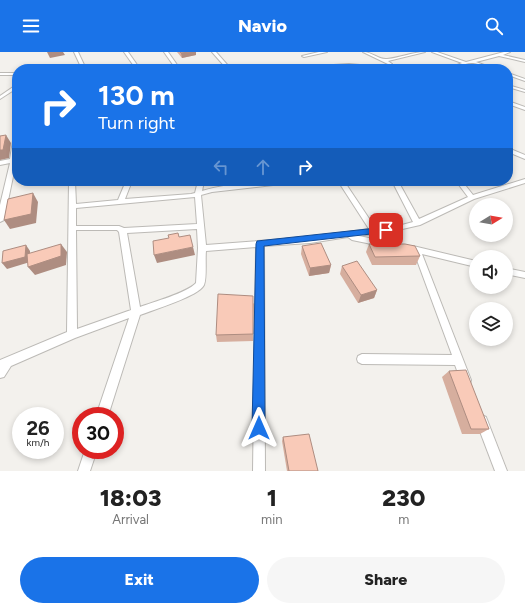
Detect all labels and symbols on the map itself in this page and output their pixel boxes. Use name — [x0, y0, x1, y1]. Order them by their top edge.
north arrow — [469, 198, 513, 242]
pin — [369, 213, 403, 247]
speed limit sign: 30 — [72, 407, 124, 459]
position arrow — [238, 407, 280, 449]

